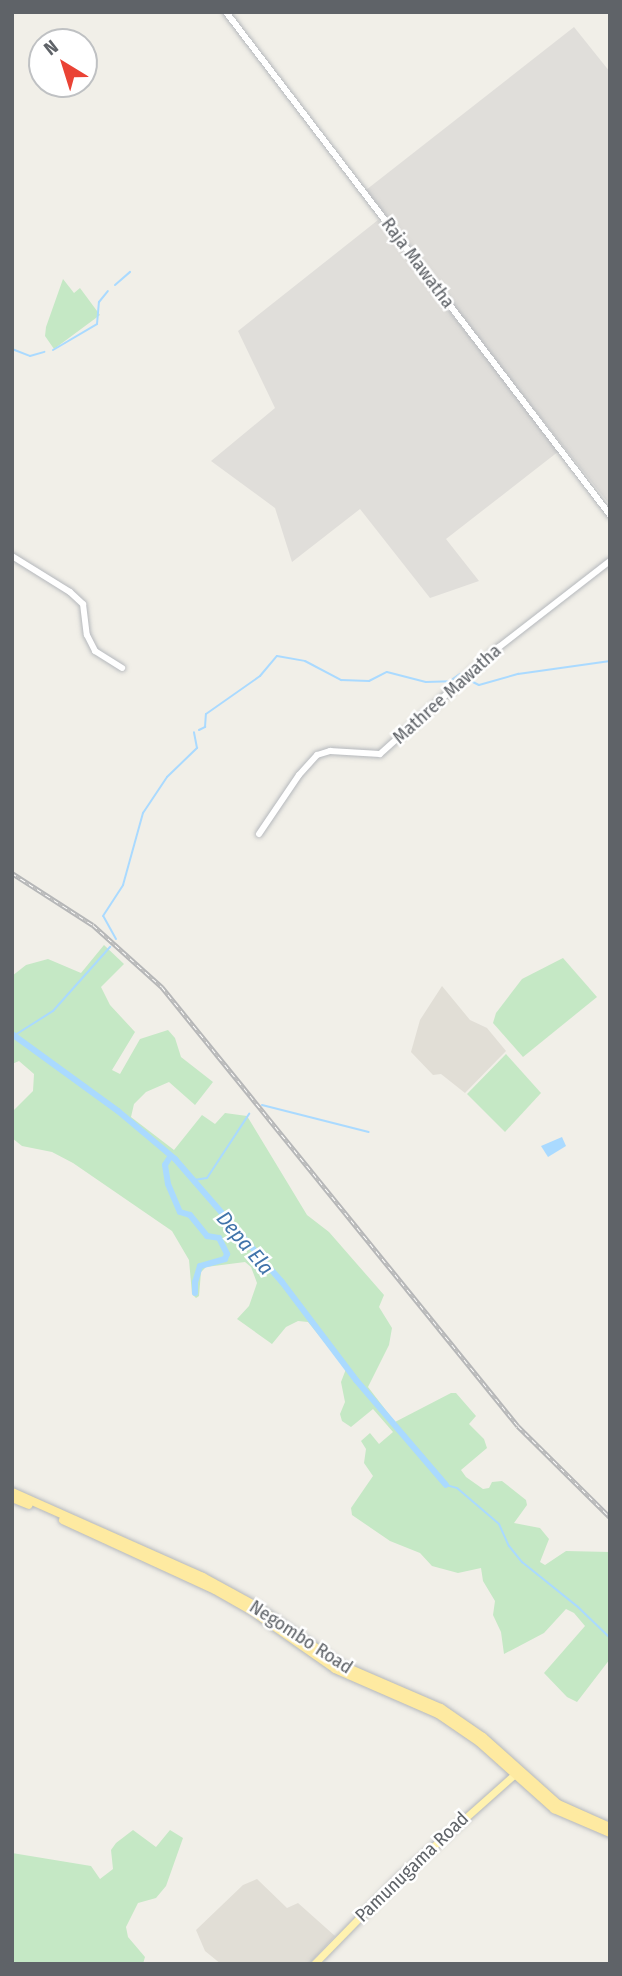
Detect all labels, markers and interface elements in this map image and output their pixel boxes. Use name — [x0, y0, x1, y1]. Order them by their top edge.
north arrow — [28, 28, 98, 98]
text: N — [39, 35, 63, 60]
street label: Raja Mawatha — [377, 213, 459, 313]
street label: Mathree Mawatha — [388, 639, 506, 749]
water label: Depa Ela — [211, 1206, 279, 1280]
street label: Negombo Road — [245, 1595, 357, 1679]
street label: Pamunugama Road — [351, 1807, 473, 1927]

